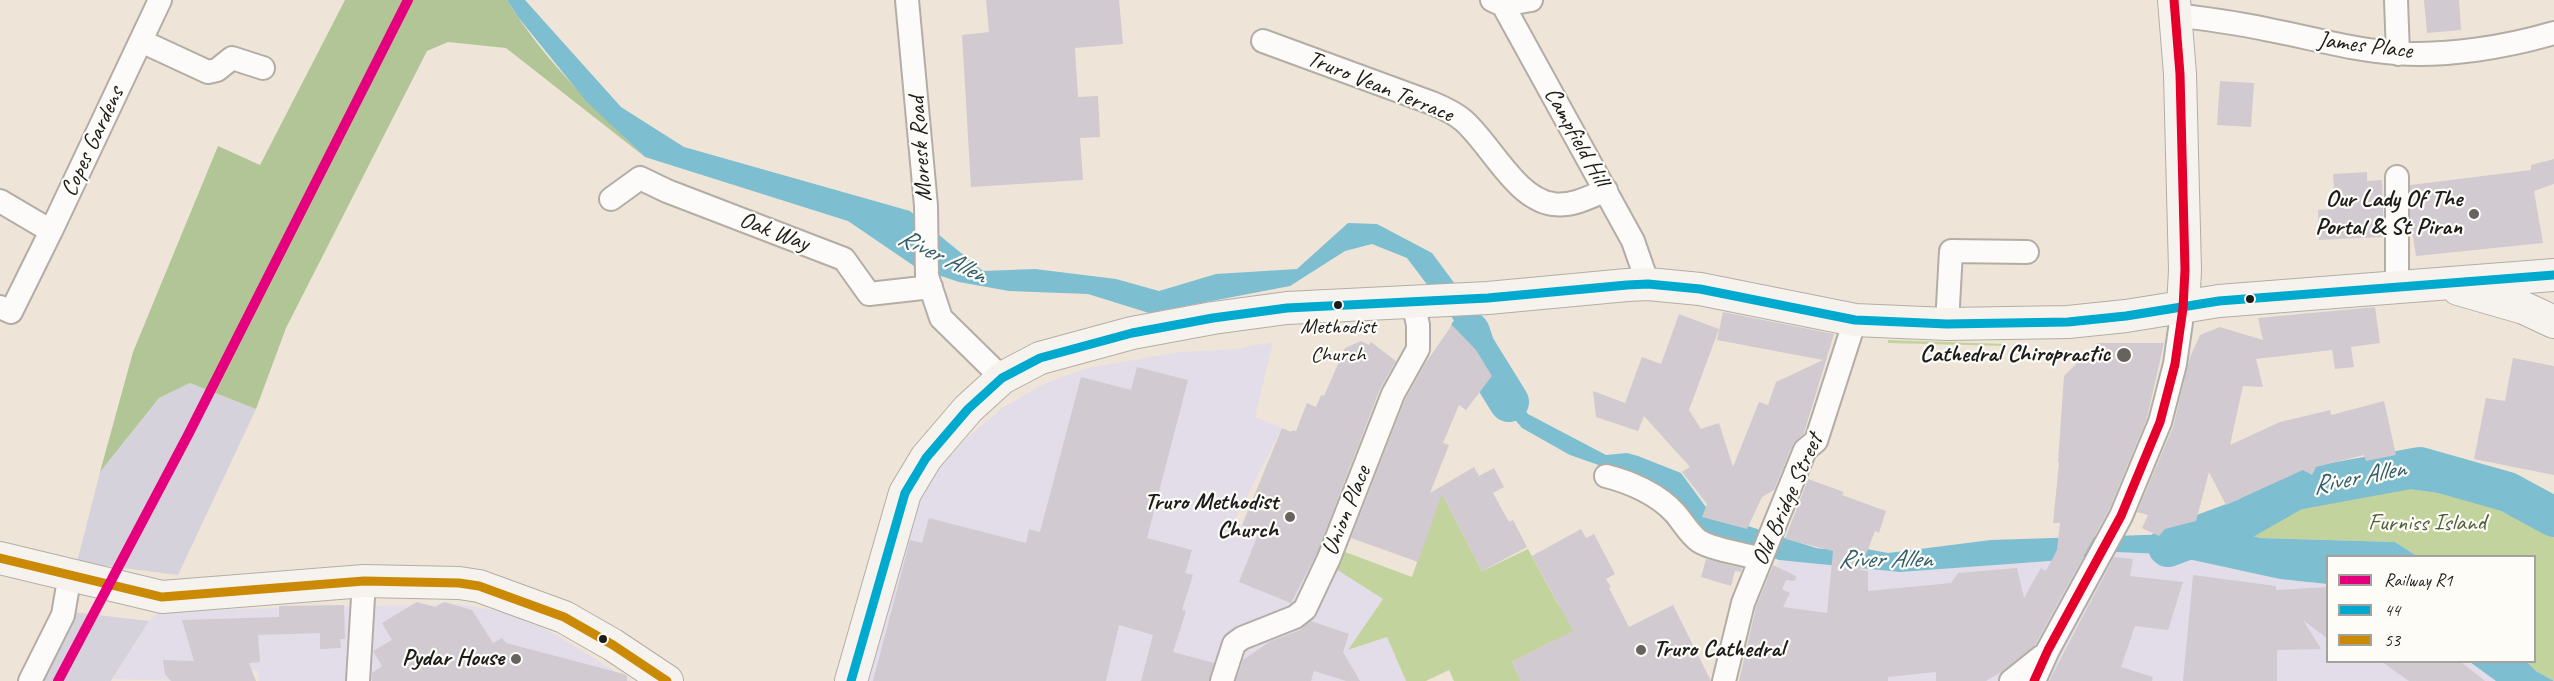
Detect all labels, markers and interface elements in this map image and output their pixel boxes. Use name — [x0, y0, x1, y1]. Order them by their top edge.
street label: James Place — [2316, 26, 2414, 66]
street label: Truro Vean Terrace — [1303, 45, 1457, 129]
street label: Campfield Hill — [1537, 82, 1615, 192]
street label: Copes Gardens — [55, 83, 131, 201]
street label: Moresk Road — [903, 96, 939, 202]
place label: Our Lady Of The Portal & St Piran — [2315, 186, 2462, 242]
street label: Oak Way — [735, 206, 813, 258]
marker: Our Lady Of The Portal & St Piran — [2467, 207, 2481, 221]
water label: River Allen — [893, 222, 991, 292]
unlabelled marker — [2244, 293, 2256, 305]
marker: Methodist Church — [1332, 299, 1344, 311]
place label: Methodist Church — [1300, 314, 1376, 366]
place label: Cathedral Chiropractic — [1920, 341, 2110, 369]
marker: Cathedral Chiropractic — [2115, 346, 2133, 364]
street label: Old Bridge Street — [1746, 430, 1830, 570]
water label: River Allen — [2310, 454, 2408, 502]
street label: Union Place — [1316, 462, 1378, 560]
place label: Truro Methodist Church — [1144, 489, 1278, 545]
marker: Truro Methodist Church — [1283, 510, 1297, 524]
park label: Furniss Island — [2368, 510, 2486, 538]
water label: River Allen — [1838, 544, 1932, 576]
legend — [2326, 555, 2536, 663]
text: Railway R1 — [2384, 569, 2453, 591]
text: 44 — [2384, 599, 2400, 621]
text: 53 — [2384, 629, 2400, 651]
unlabelled marker — [597, 633, 609, 645]
place label: Truro Cathedral — [1653, 636, 1785, 664]
marker: Truro Cathedral — [1634, 643, 1648, 657]
place label: Pydar House — [402, 645, 504, 673]
marker: Pydar House — [509, 652, 523, 666]

